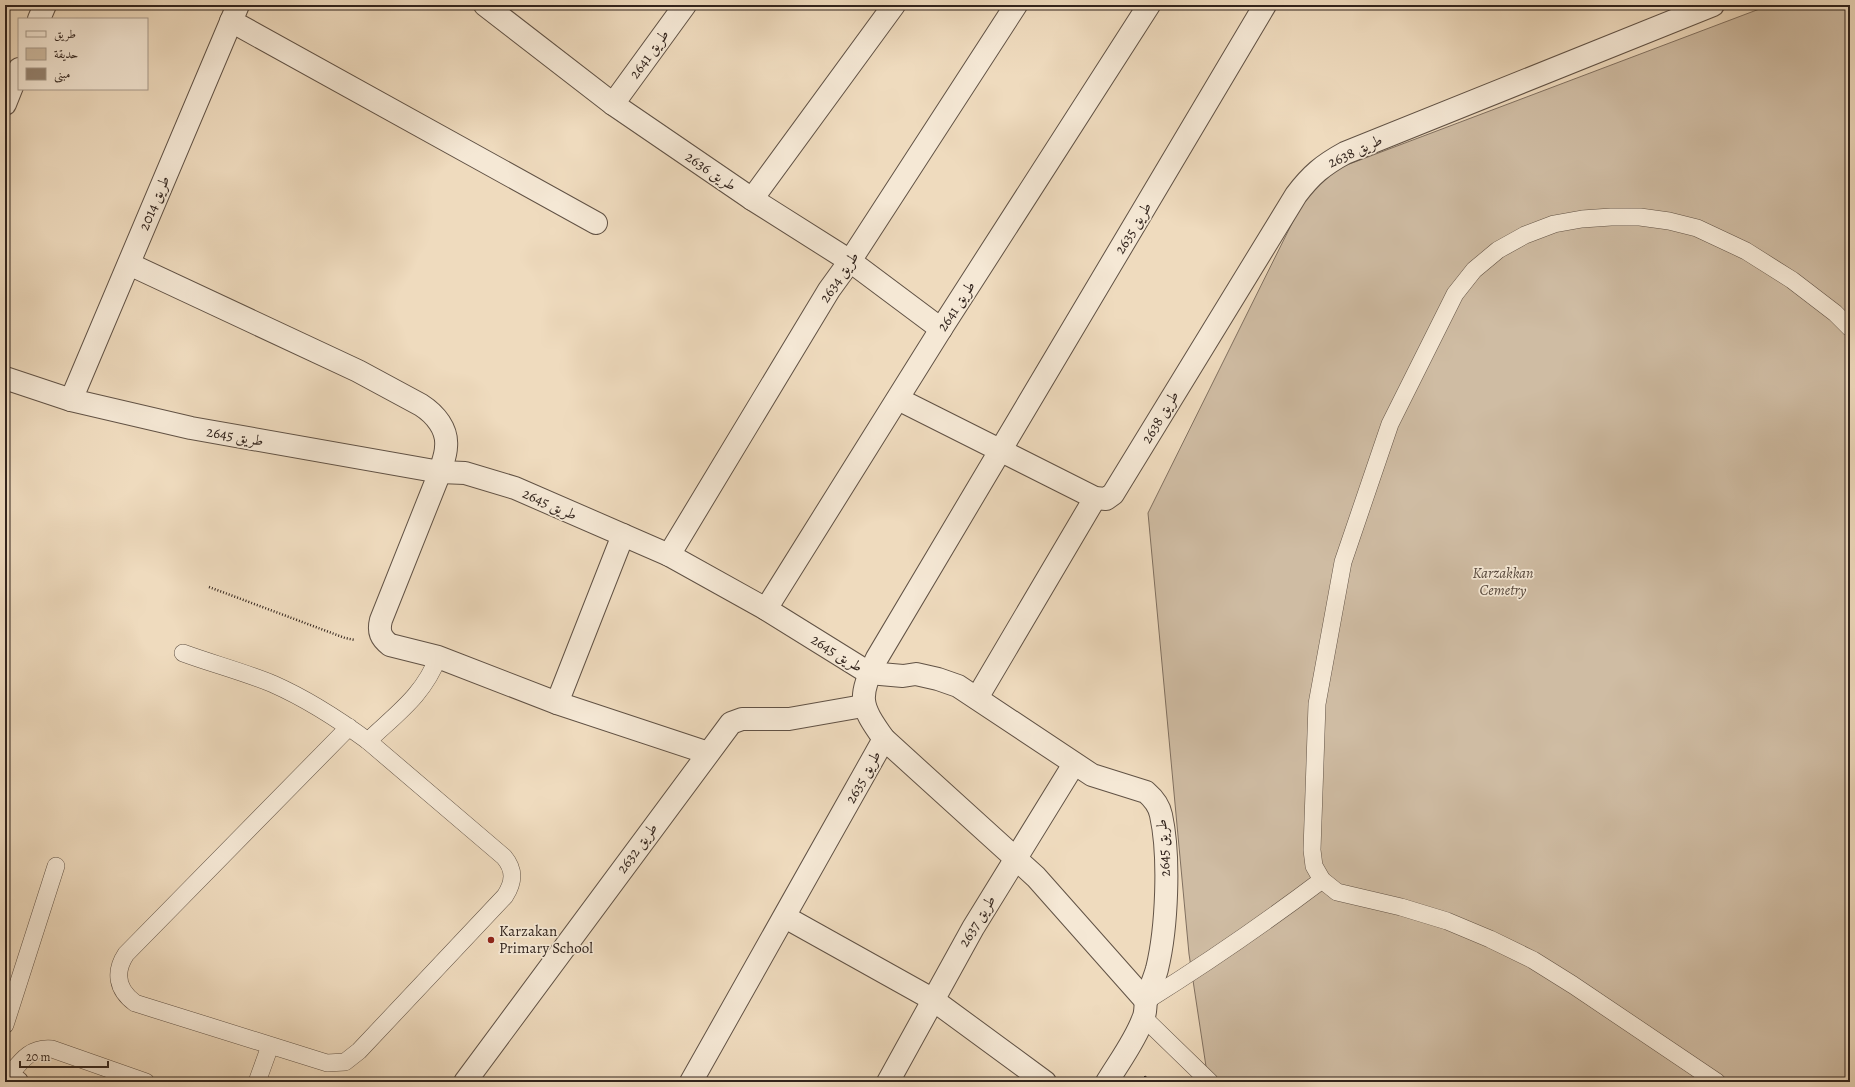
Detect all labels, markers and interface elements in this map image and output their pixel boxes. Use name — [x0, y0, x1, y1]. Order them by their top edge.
legend — [18, 18, 148, 90]
street label: طريق 2641 — [624, 25, 674, 83]
text: طريق — [54, 26, 76, 42]
text: حديقة — [54, 46, 78, 62]
text: مبنى — [54, 66, 70, 83]
street label: طريق 2638 — [1324, 130, 1386, 172]
street label: طريق 2636 — [682, 147, 740, 195]
street label: طريق 2014 — [134, 173, 174, 233]
street label: طريق 2635 — [1110, 198, 1156, 258]
street label: طريق 2634 — [815, 248, 863, 306]
street label: طريق 2641 — [932, 277, 980, 335]
street label: طريق 2638 — [1136, 387, 1184, 447]
street label: طريق 2645 — [205, 421, 265, 451]
street label: طريق 2645 — [520, 483, 580, 525]
park label: Karzakkan Cemetry — [1473, 563, 1533, 600]
street label: طريق 2645 — [807, 629, 867, 677]
street label: طريق 2635 — [840, 747, 886, 807]
street label: طريق 2632 — [612, 819, 662, 877]
street label: طريق 2645 — [1151, 819, 1175, 877]
street label: طريق 2637 — [954, 891, 1000, 951]
place label: Karzakan Primary School — [499, 921, 593, 958]
marker: Karzakan Primary School — [486, 935, 496, 945]
scale bar — [20, 1043, 108, 1069]
text: 20 m — [26, 1049, 50, 1065]

